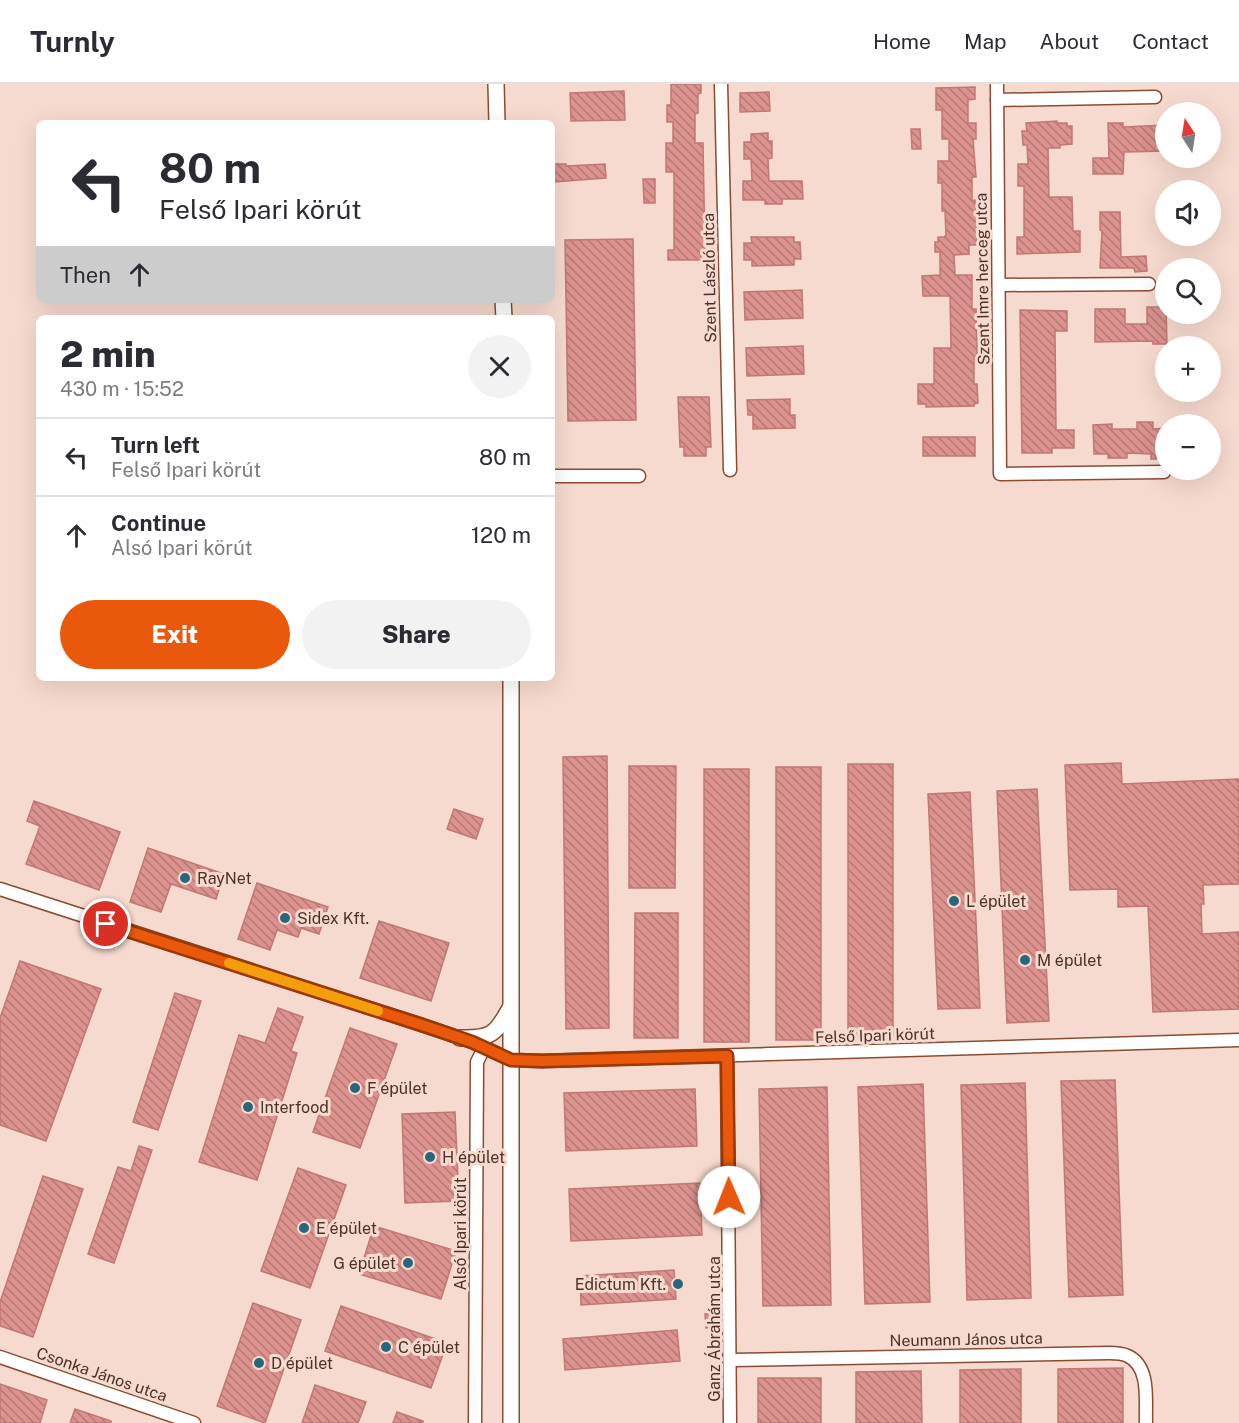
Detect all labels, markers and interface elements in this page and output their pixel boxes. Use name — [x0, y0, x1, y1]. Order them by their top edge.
text: Turnly — [30, 25, 115, 58]
text: Home — [873, 29, 931, 54]
text: Map — [964, 29, 1007, 54]
text: About — [1040, 29, 1099, 54]
text: Contact — [1132, 29, 1209, 54]
north arrow — [1155, 102, 1221, 168]
map controls — [1155, 102, 1221, 480]
text: 80 m — [159, 143, 261, 192]
icon: left — [60, 144, 138, 222]
button: sound — [1155, 180, 1221, 246]
text: Felső Ipari körút — [159, 193, 362, 225]
street label: Szent Imre herceg utca — [971, 193, 994, 365]
street label: Szent László utca — [699, 213, 720, 343]
icon: ahead — [123, 258, 156, 291]
button: search — [1155, 258, 1221, 324]
text: Then — [60, 262, 111, 288]
text: 2 min — [60, 333, 156, 375]
button: close — [468, 335, 531, 398]
button: + — [1155, 336, 1221, 402]
text: 430 m · 15:52 — [60, 377, 184, 401]
button: − — [1155, 414, 1221, 480]
text: Turn left — [111, 432, 200, 458]
icon: left — [60, 441, 93, 474]
text: 80 m — [479, 444, 531, 470]
text: Felső Ipari körút — [111, 458, 261, 482]
text: Continue — [111, 510, 206, 536]
icon: ahead — [60, 519, 93, 552]
text: 120 m — [471, 522, 531, 548]
text: Alsó Ipari körút — [111, 536, 253, 560]
button: Exit — [60, 600, 290, 669]
button: Share — [302, 600, 531, 669]
place label: RayNet — [197, 869, 252, 888]
marker: RayNet — [178, 871, 192, 885]
place label: L épület — [966, 892, 1026, 911]
marker: L épület — [947, 894, 961, 908]
pin — [80, 898, 131, 949]
icon: arrive — [89, 907, 122, 940]
place label: Sidex Kft. — [297, 909, 369, 928]
marker: Sidex Kft. — [278, 911, 292, 925]
place label: M épület — [1037, 951, 1102, 970]
marker: M épület — [1018, 953, 1032, 967]
street label: Felső Ipari körút — [815, 1024, 935, 1047]
place label: F épület — [367, 1079, 428, 1098]
marker: F épület — [348, 1081, 362, 1095]
place label: Interfood — [260, 1098, 329, 1117]
marker: Interfood — [241, 1100, 255, 1114]
place label: H épület — [442, 1148, 505, 1167]
marker: H épület — [423, 1150, 437, 1164]
position arrow — [697, 1165, 761, 1229]
street label: Alsó Ipari körút — [451, 1177, 470, 1291]
place label: E épület — [316, 1219, 377, 1238]
marker: E épület — [297, 1221, 311, 1235]
place label: G épület — [333, 1254, 396, 1273]
marker: G épület — [401, 1256, 415, 1270]
street label: Ganz Ábrahám utca — [704, 1256, 724, 1402]
place label: Edictum Kft. — [575, 1275, 666, 1294]
marker: Edictum Kft. — [671, 1277, 685, 1291]
street label: Neumann János utca — [889, 1329, 1043, 1350]
place label: C épület — [398, 1338, 460, 1357]
marker: C épület — [379, 1340, 393, 1354]
street label: Csonka János utca — [34, 1343, 170, 1406]
place label: D épület — [271, 1354, 333, 1373]
marker: D épület — [252, 1356, 266, 1370]

